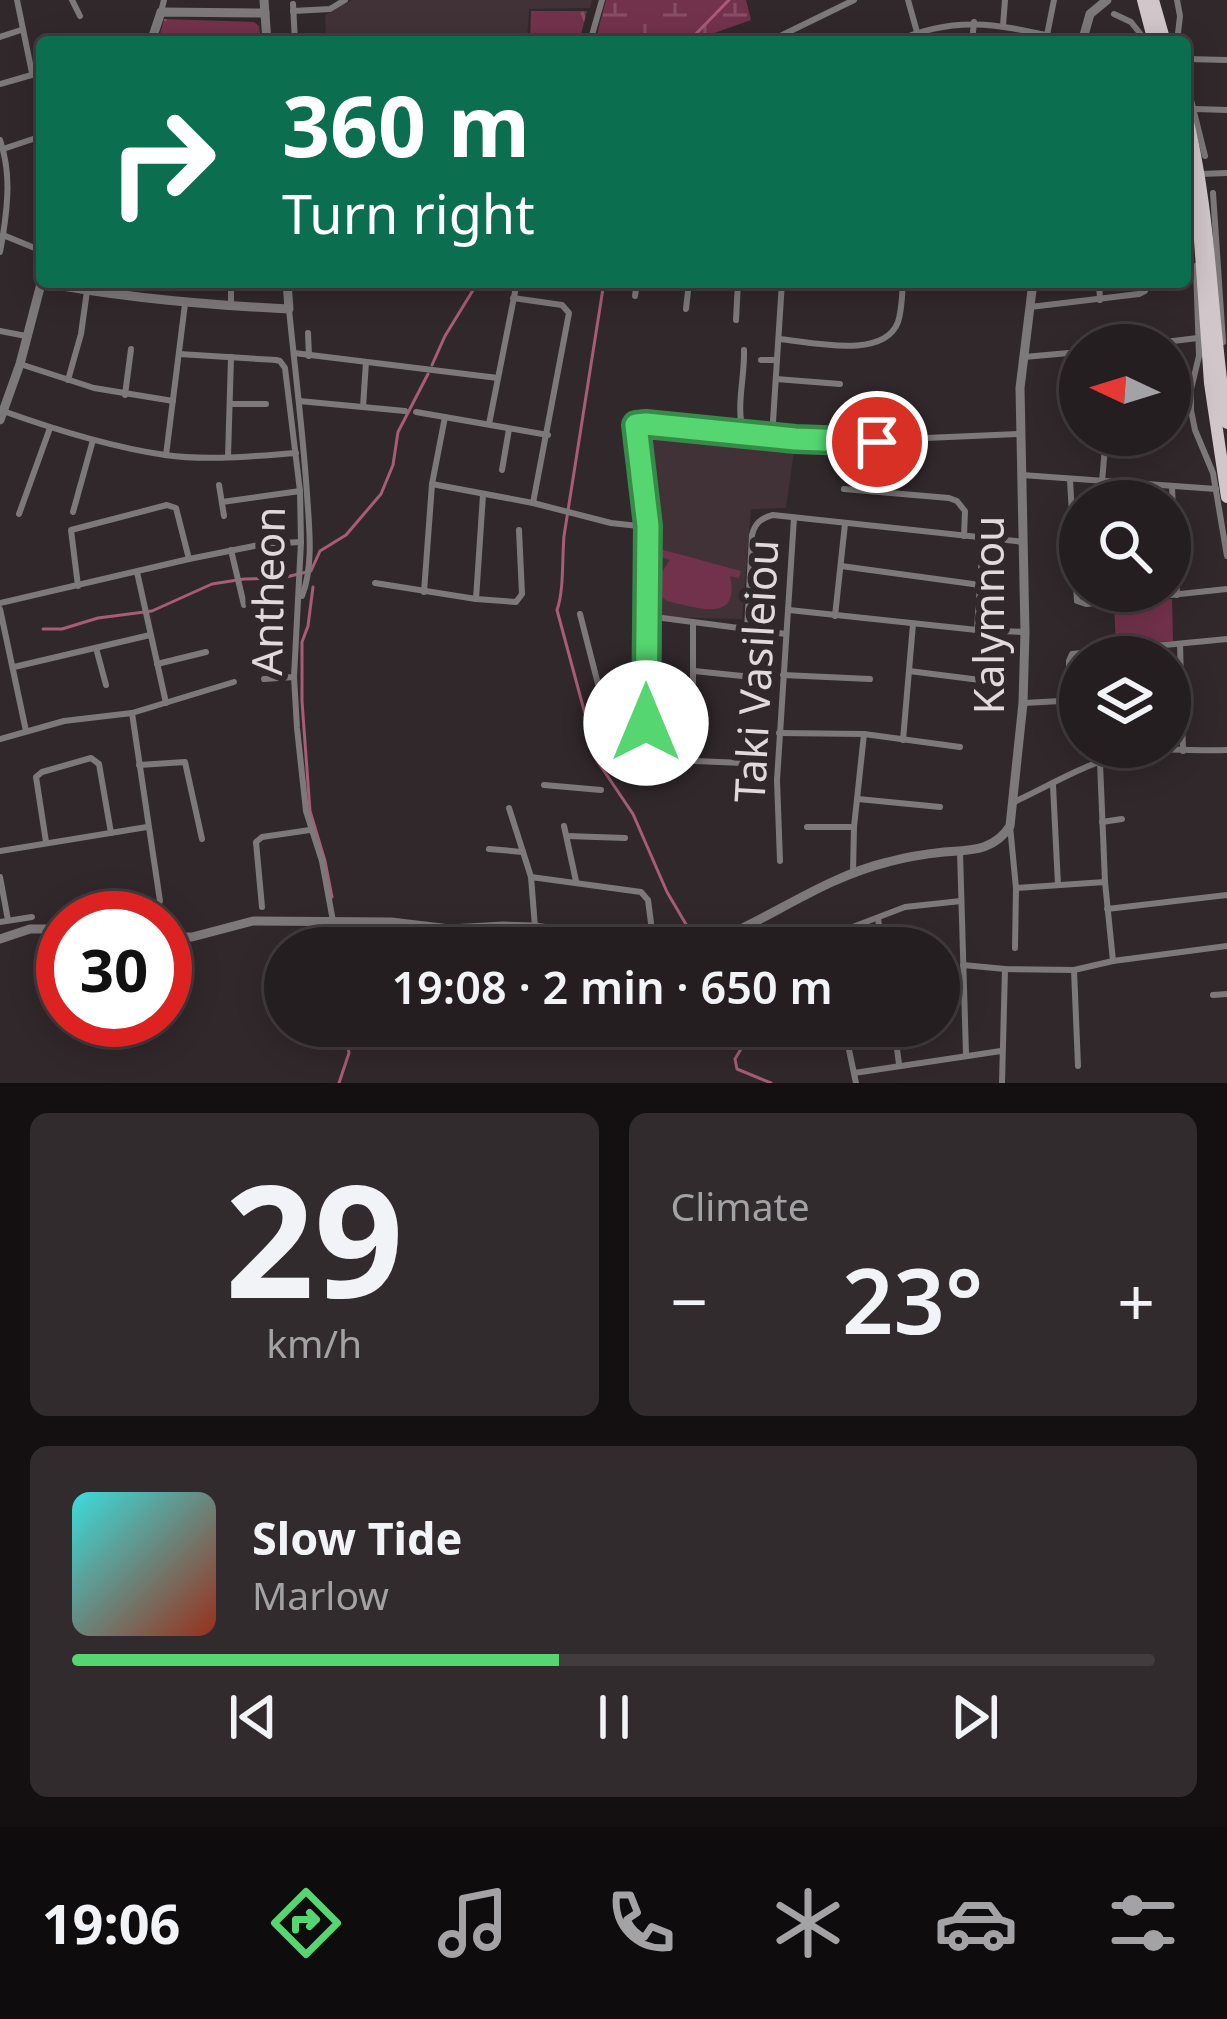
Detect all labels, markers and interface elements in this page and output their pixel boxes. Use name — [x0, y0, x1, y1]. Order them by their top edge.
text: 360 m — [282, 67, 530, 182]
icon: right — [84, 84, 240, 240]
text: Turn right — [282, 176, 535, 250]
north arrow — [1059, 324, 1191, 456]
map controls — [1059, 324, 1191, 768]
pin — [826, 391, 928, 493]
icon: arrive — [844, 409, 910, 475]
button: search — [1059, 480, 1191, 612]
street label: Antheon — [237, 506, 297, 676]
street label: Kalymnou — [959, 516, 1016, 714]
street label: Taki Vasileiou — [720, 538, 790, 804]
button: layers — [1059, 636, 1191, 768]
position arrow — [583, 660, 709, 786]
speed limit sign: 30 — [36, 891, 192, 1047]
text: 19:08 · 2 min · 650 m — [391, 956, 833, 1017]
text: 29 — [225, 1131, 403, 1344]
text: Climate — [671, 1179, 810, 1232]
text: 23° — [842, 1238, 983, 1360]
text: − — [671, 1255, 708, 1345]
text: + — [1117, 1255, 1155, 1345]
text: km/h — [266, 1316, 362, 1369]
text: Slow Tide — [252, 1507, 462, 1568]
text: Marlow — [252, 1568, 389, 1621]
icon: previous — [220, 1684, 286, 1750]
icon: pause — [581, 1684, 647, 1750]
icon: next — [942, 1684, 1008, 1750]
icon: directions — [264, 1881, 348, 1965]
icon: music — [431, 1881, 515, 1965]
icon: phone — [599, 1881, 683, 1965]
icon: climate — [766, 1881, 850, 1965]
icon: car — [934, 1881, 1018, 1965]
icon: filters — [1101, 1881, 1185, 1965]
text: 19:06 — [42, 1886, 180, 1960]

